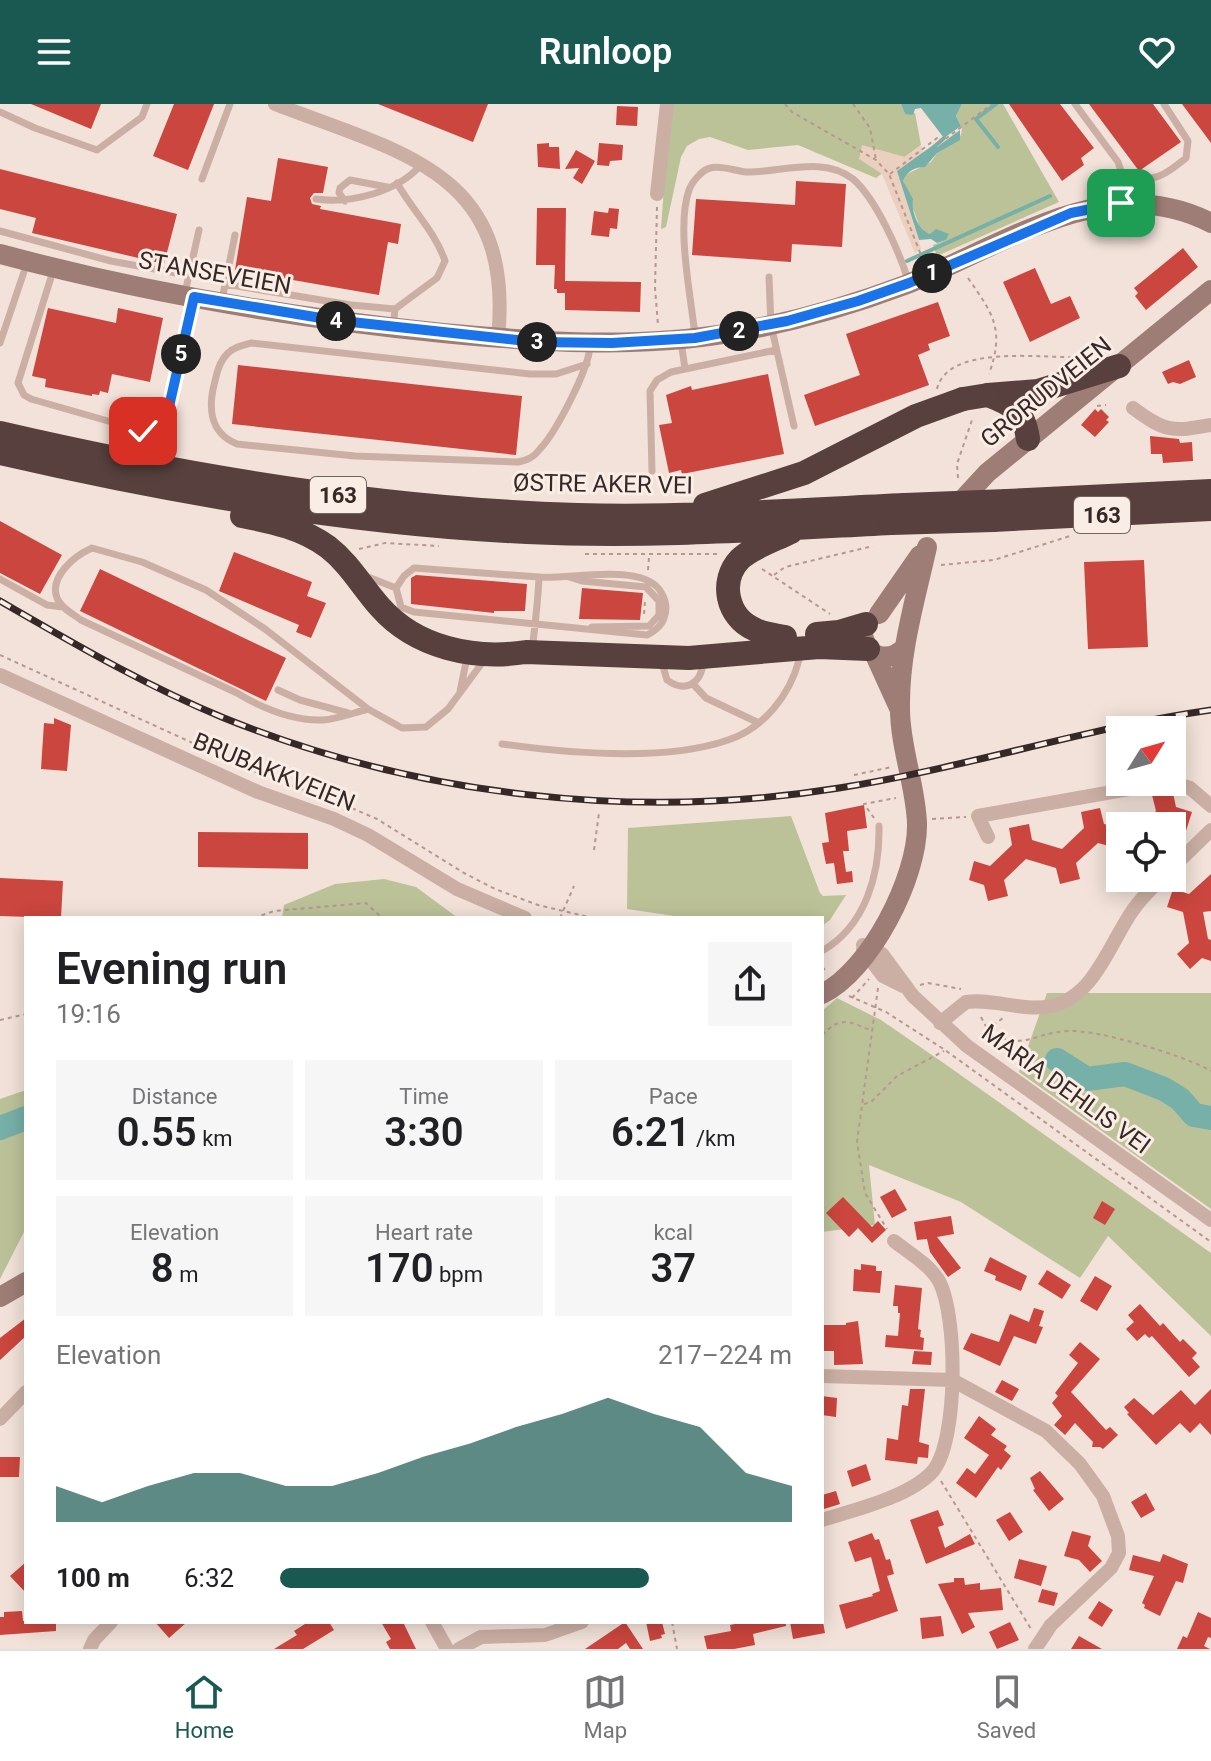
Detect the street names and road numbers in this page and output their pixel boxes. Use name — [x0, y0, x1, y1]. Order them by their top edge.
street label: STANSEVEIEN — [136, 246, 294, 300]
street label: GRORUDVEIEN — [975, 331, 1117, 453]
street label: ØSTRE AKER VEI — [513, 468, 693, 500]
road number: 163 — [310, 477, 366, 513]
road number: 163 — [1074, 497, 1130, 533]
street label: BRUBAKKVEIEN — [189, 727, 359, 817]
street label: MARIA DEHLIS VEI — [976, 1018, 1156, 1160]

